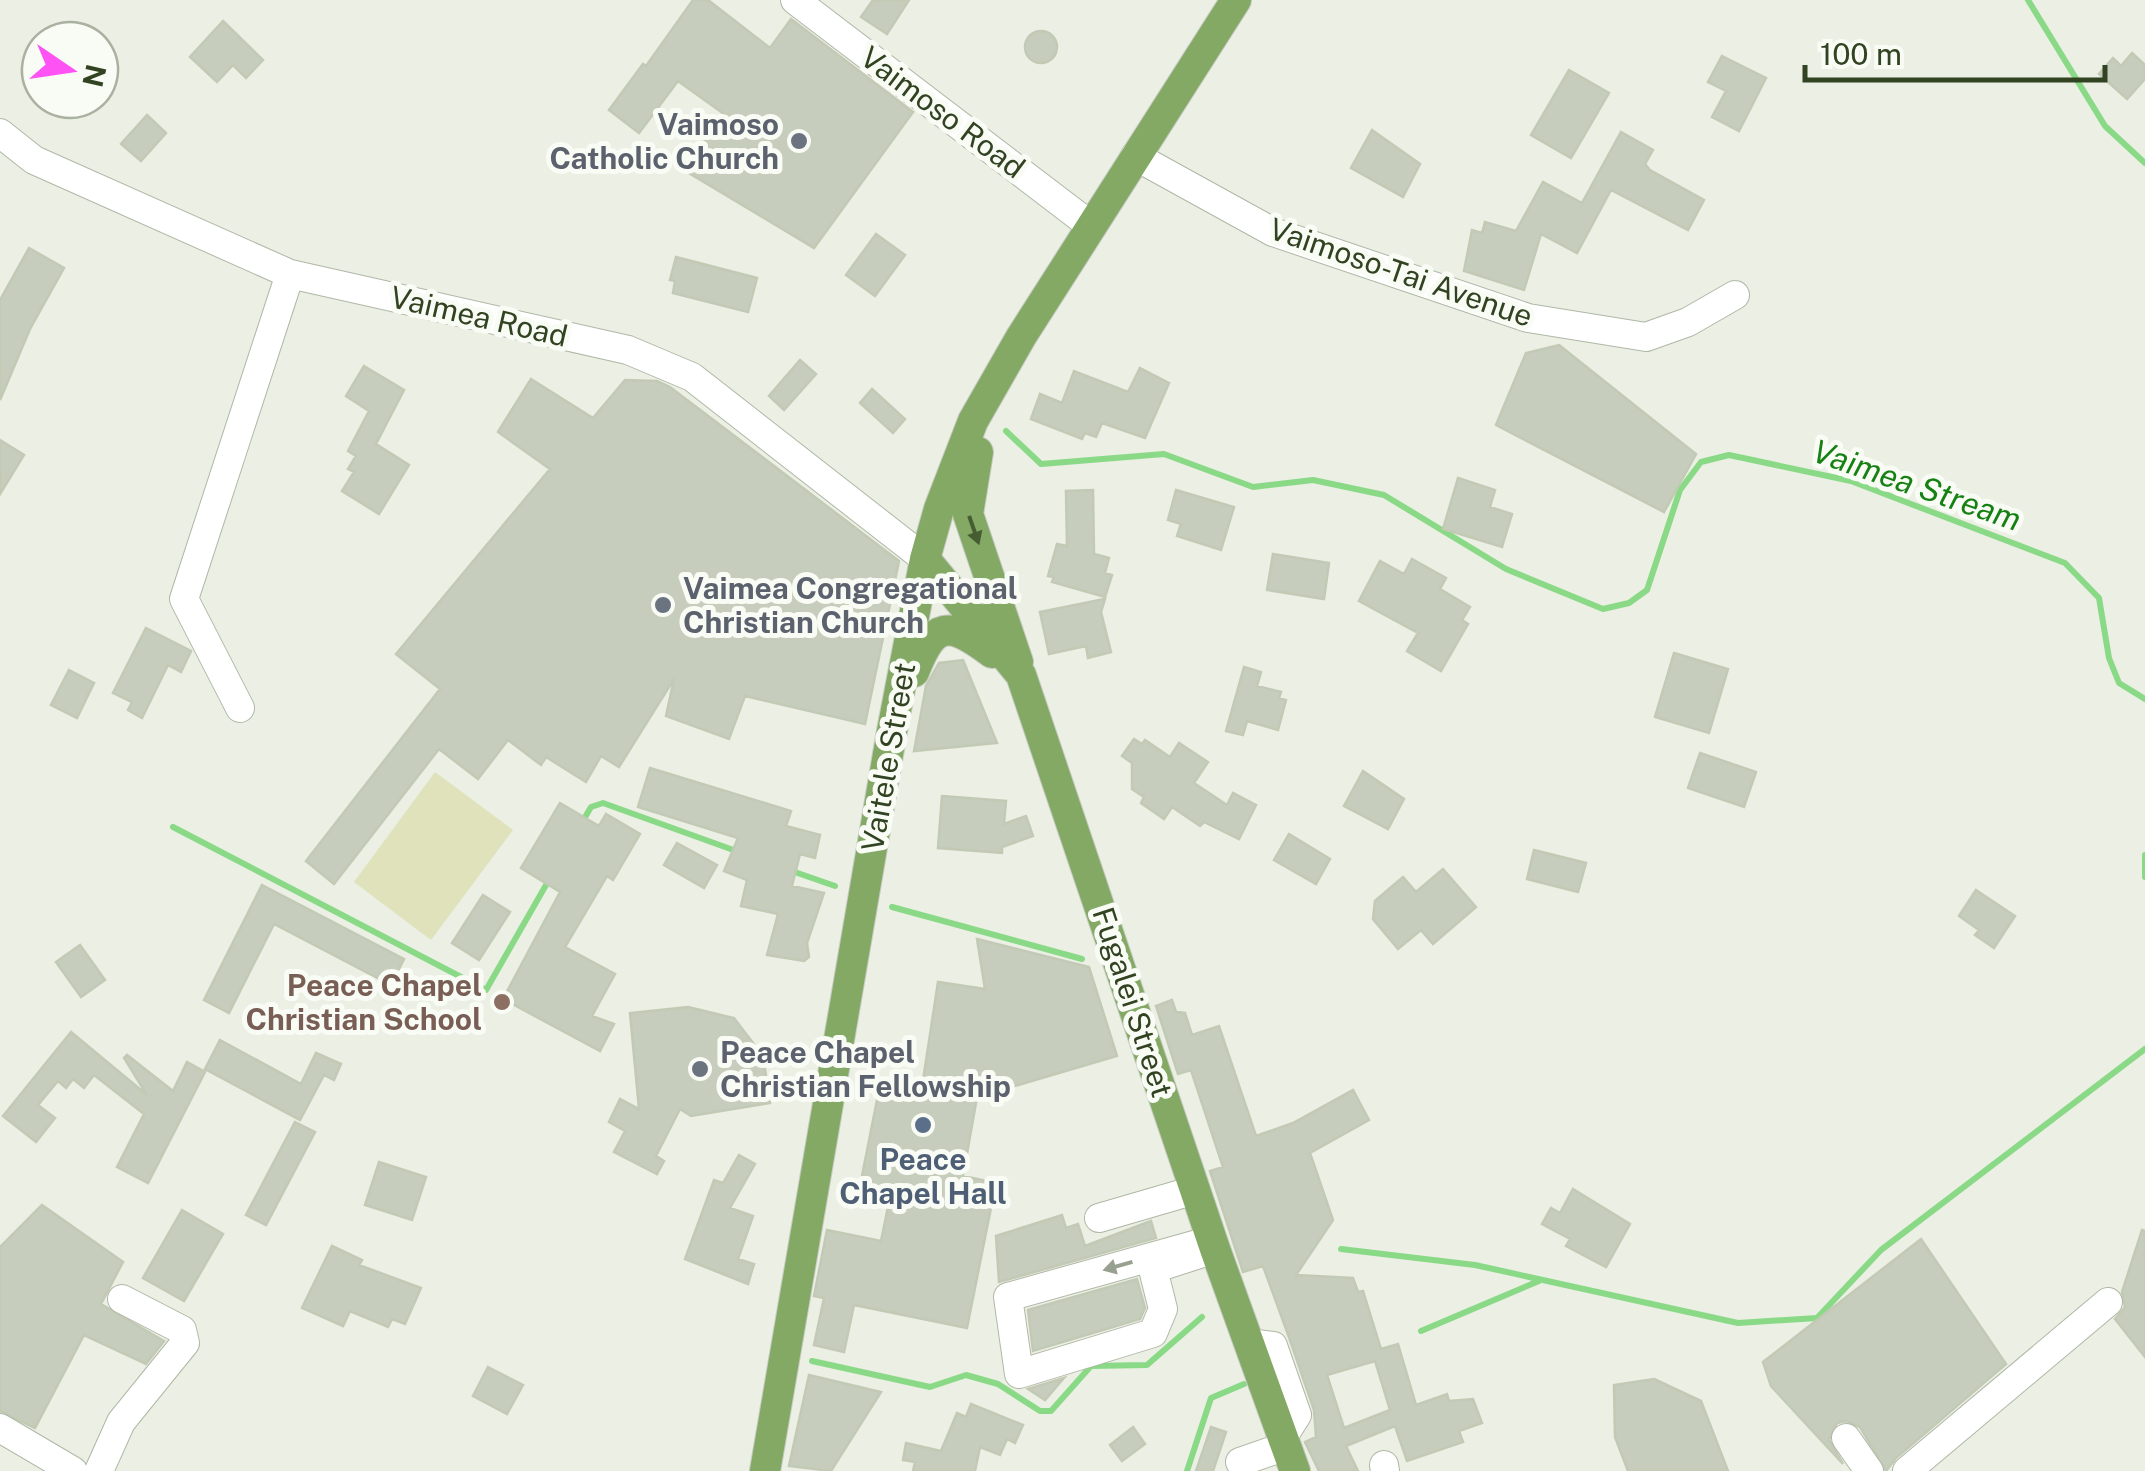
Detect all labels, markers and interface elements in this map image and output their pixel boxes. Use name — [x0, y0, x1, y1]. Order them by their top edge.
north arrow — [20, 20, 120, 120]
scale bar — [1805, 20, 2105, 82]
text: 100 m — [1820, 36, 1902, 72]
street label: Vaimoso Road — [854, 39, 1032, 185]
text: N — [76, 61, 113, 90]
place label: Vaimoso Catholic Church — [549, 106, 779, 176]
marker: Vaimoso Catholic Church — [788, 130, 810, 152]
street label: Vaimoso-Tai Avenue — [1265, 210, 1537, 334]
street label: Vaimea Road — [387, 278, 571, 354]
water label: Vaimea Stream — [1808, 432, 2026, 538]
one-way arrow — [967, 515, 982, 545]
place label: Vaimea Congregational Christian Church — [683, 570, 1018, 640]
marker: Vaimea Congregational Christian Church — [652, 594, 674, 616]
street label: Vaitele Street — [854, 660, 922, 854]
street label: Fugalei Street — [1085, 903, 1181, 1101]
place label: Peace Chapel Christian School — [245, 967, 482, 1037]
marker: Peace Chapel Christian School — [491, 991, 513, 1013]
place label: Peace Chapel Christian Fellowship — [720, 1034, 1011, 1104]
marker: Peace Chapel Christian Fellowship — [689, 1058, 711, 1080]
marker: Peace Chapel Hall — [912, 1114, 934, 1136]
place label: Peace Chapel Hall — [839, 1141, 1007, 1211]
one-way arrow — [1102, 1259, 1133, 1274]

